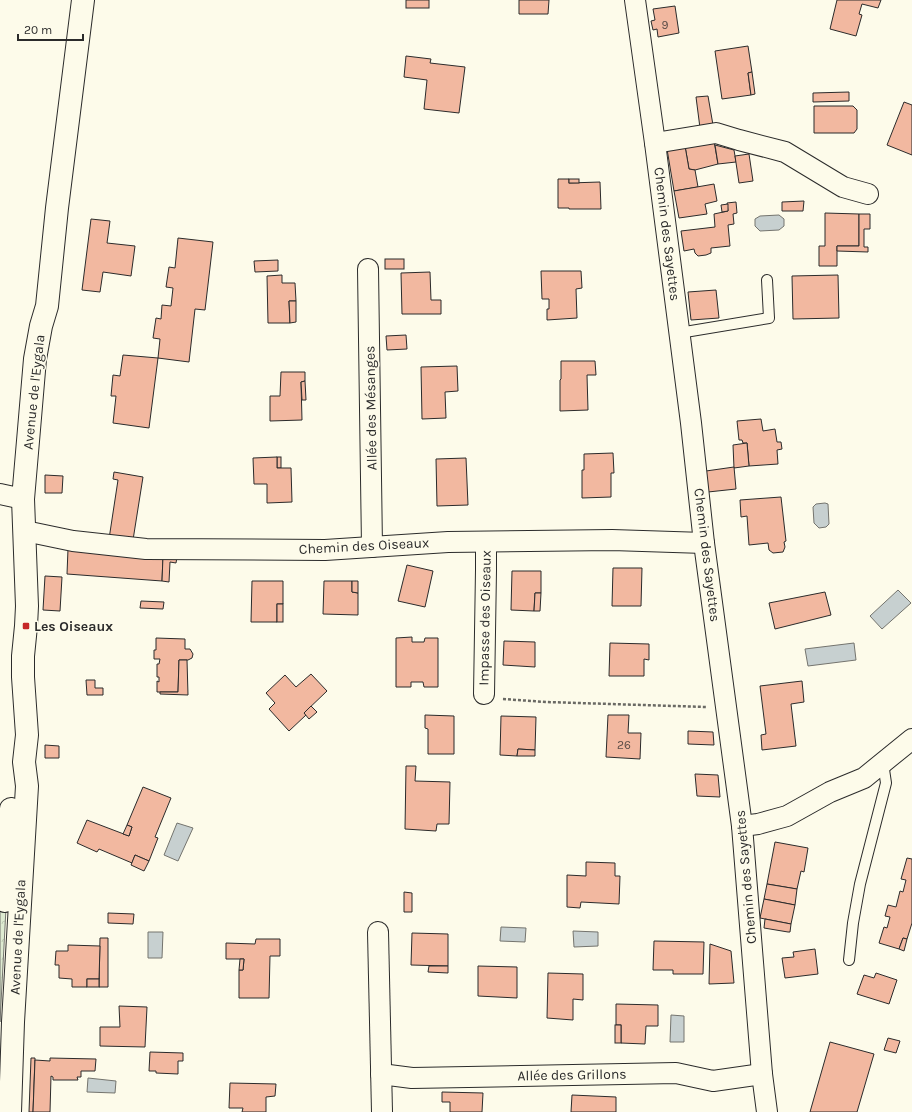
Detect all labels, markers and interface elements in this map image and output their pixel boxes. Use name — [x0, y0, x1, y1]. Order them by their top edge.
scale bar — [18, 16, 83, 42]
house number: 9 — [662, 18, 669, 32]
text: 20 m — [24, 23, 52, 37]
street label: Chemin des Sayettes — [650, 166, 684, 302]
street label: Avenue de l'Eygala — [20, 334, 48, 450]
street label: Allée des Mésanges — [361, 345, 381, 471]
street label: Chemin des Sayettes — [690, 487, 724, 623]
street label: Chemin des Oiseaux — [298, 534, 430, 558]
street label: Impasse des Oiseaux — [475, 550, 495, 686]
place label: Les Oiseaux — [34, 618, 113, 635]
marker: Les Oiseaux — [21, 621, 31, 631]
house number: 26 — [617, 738, 631, 752]
street label: Chemin des Sayettes — [732, 809, 760, 945]
street label: Avenue de l'Eygala — [6, 879, 30, 995]
street label: Allée des Grillons — [517, 1066, 627, 1084]

